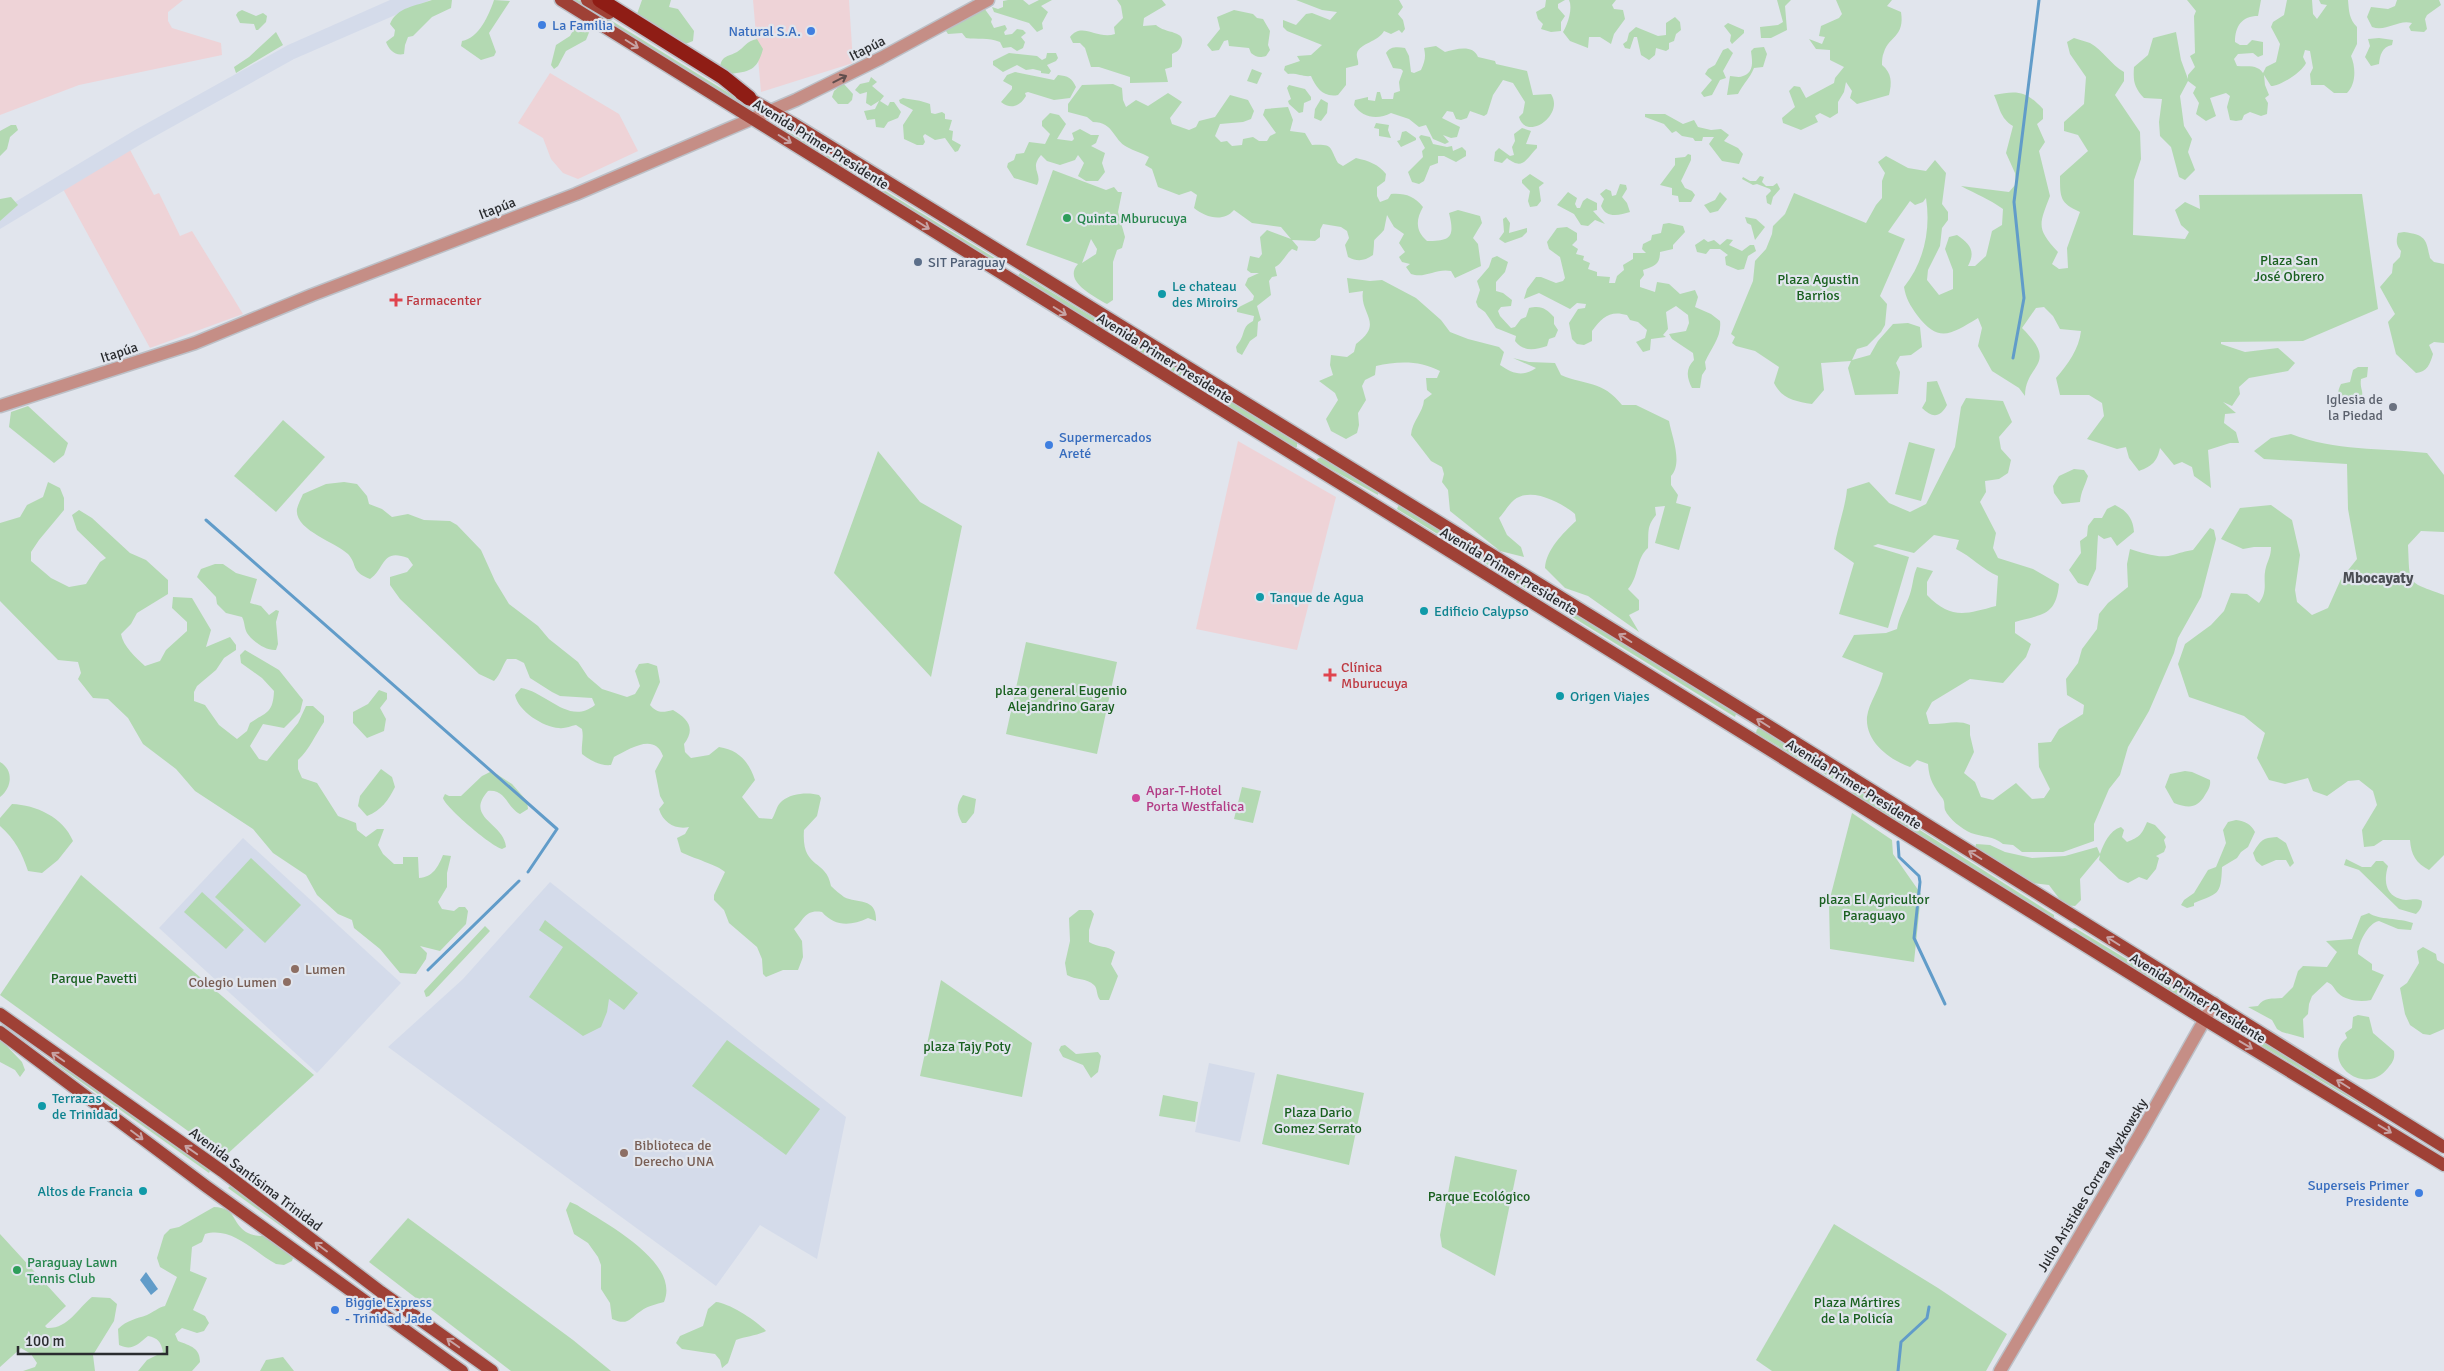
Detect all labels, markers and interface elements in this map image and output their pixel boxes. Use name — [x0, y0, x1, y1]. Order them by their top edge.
place label: La Familia — [552, 17, 613, 34]
marker: La Familia — [536, 19, 548, 31]
place label: Natural S.A. — [728, 23, 801, 40]
marker: Natural S.A. — [805, 25, 817, 37]
street label: Itapúa — [846, 32, 888, 65]
one-way arrow — [624, 39, 638, 49]
one-way arrow — [832, 74, 847, 83]
street label: Avenida Primer Presidente — [750, 96, 892, 193]
one-way arrow — [777, 134, 791, 144]
street label: Itapúa — [476, 194, 518, 223]
place label: Quinta Mburucuya — [1077, 210, 1187, 227]
marker: Quinta Mburucuya — [1061, 212, 1073, 224]
one-way arrow — [915, 221, 929, 231]
park label: Plaza San José Obrero — [2254, 252, 2324, 285]
place label: SIT Paraguay — [928, 254, 1006, 271]
marker: SIT Paraguay — [912, 256, 924, 268]
park label: Plaza Agustin Barrios — [1777, 271, 1859, 304]
place label: Le chateau des Miroirs — [1172, 278, 1238, 311]
marker: Le chateau des Miroirs — [1156, 288, 1168, 300]
place label: Farmacenter — [406, 292, 482, 309]
marker: Farmacenter — [390, 294, 402, 306]
one-way arrow — [1053, 307, 1067, 317]
street label: Avenida Primer Presidente — [1094, 310, 1236, 407]
street label: Itapúa — [98, 338, 140, 366]
place label: Iglesia de la Piedad — [2326, 391, 2383, 424]
marker: Iglesia de la Piedad — [2387, 401, 2399, 413]
place label: Supermercados Areté — [1059, 429, 1152, 462]
marker: Supermercados Areté — [1043, 439, 1055, 451]
street label: Avenida Primer Presidente — [1437, 524, 1581, 619]
district label: Mbocayaty — [2342, 569, 2414, 587]
place label: Tanque de Agua — [1270, 589, 1364, 606]
marker: Tanque de Agua — [1254, 591, 1266, 603]
place label: Edificio Calypso — [1434, 603, 1529, 620]
marker: Edificio Calypso — [1418, 605, 1430, 617]
one-way arrow — [1618, 632, 1632, 642]
place label: Clínica Mburucuya — [1341, 659, 1408, 692]
marker: Clínica Mburucuya — [1323, 668, 1337, 682]
park label: plaza general Eugenio Alejandrino Garay — [995, 682, 1127, 715]
place label: Origen Viajes — [1570, 688, 1650, 705]
marker: Origen Viajes — [1554, 690, 1566, 702]
one-way arrow — [1756, 718, 1770, 728]
street label: Avenida Primer Presidente — [1783, 736, 1925, 833]
place label: Apar-T-Hotel Porta Westfalica — [1146, 782, 1244, 815]
marker: Apar-T-Hotel Porta Westfalica — [1130, 792, 1142, 804]
one-way arrow — [1968, 850, 1982, 861]
park label: plaza El Agricultor Paraguayo — [1819, 891, 1930, 924]
one-way arrow — [2107, 936, 2121, 946]
street label: Avenida Primer Presidente — [2127, 950, 2269, 1047]
place label: Lumen — [305, 961, 345, 978]
marker: Lumen — [289, 963, 301, 975]
park label: Parque Pavetti — [51, 970, 137, 987]
place label: Colegio Lumen — [188, 974, 277, 991]
marker: Colegio Lumen — [281, 976, 293, 988]
park label: plaza Tajy Poty — [923, 1038, 1011, 1055]
one-way arrow — [2239, 1040, 2253, 1050]
one-way arrow — [51, 1052, 65, 1062]
one-way arrow — [2337, 1079, 2351, 1089]
place label: Terrazas de Trinidad — [52, 1090, 118, 1123]
street label: Julio Aristides Correa Myzkowsky — [2034, 1095, 2151, 1275]
marker: Terrazas de Trinidad — [36, 1100, 48, 1112]
park label: Plaza Dario Gomez Serrato — [1274, 1104, 1362, 1137]
street label: Avenida Santísima Trinidad — [186, 1124, 325, 1235]
one-way arrow — [2378, 1125, 2392, 1135]
one-way arrow — [130, 1130, 144, 1140]
place label: Biblioteca de Derecho UNA — [634, 1137, 714, 1170]
one-way arrow — [184, 1145, 198, 1155]
marker: Biblioteca de Derecho UNA — [618, 1147, 630, 1159]
place label: Superseis Primer Presidente — [2308, 1177, 2410, 1210]
place label: Altos de Francia — [38, 1183, 133, 1200]
marker: Altos de Francia — [137, 1185, 149, 1197]
marker: Superseis Primer Presidente — [2413, 1187, 2425, 1199]
park label: Parque Ecológico — [1428, 1188, 1530, 1205]
one-way arrow — [315, 1241, 328, 1252]
place label: Paraguay Lawn Tennis Club — [27, 1254, 117, 1287]
marker: Paraguay Lawn Tennis Club — [11, 1264, 23, 1276]
place label: Biggie Express - Trinidad Jade — [345, 1294, 432, 1327]
park label: Plaza Mártires de la Policía — [1814, 1294, 1900, 1327]
marker: Biggie Express - Trinidad Jade — [329, 1304, 341, 1316]
scale bar — [18, 1324, 166, 1356]
text: 100 m — [25, 1332, 65, 1350]
one-way arrow — [446, 1338, 460, 1348]

